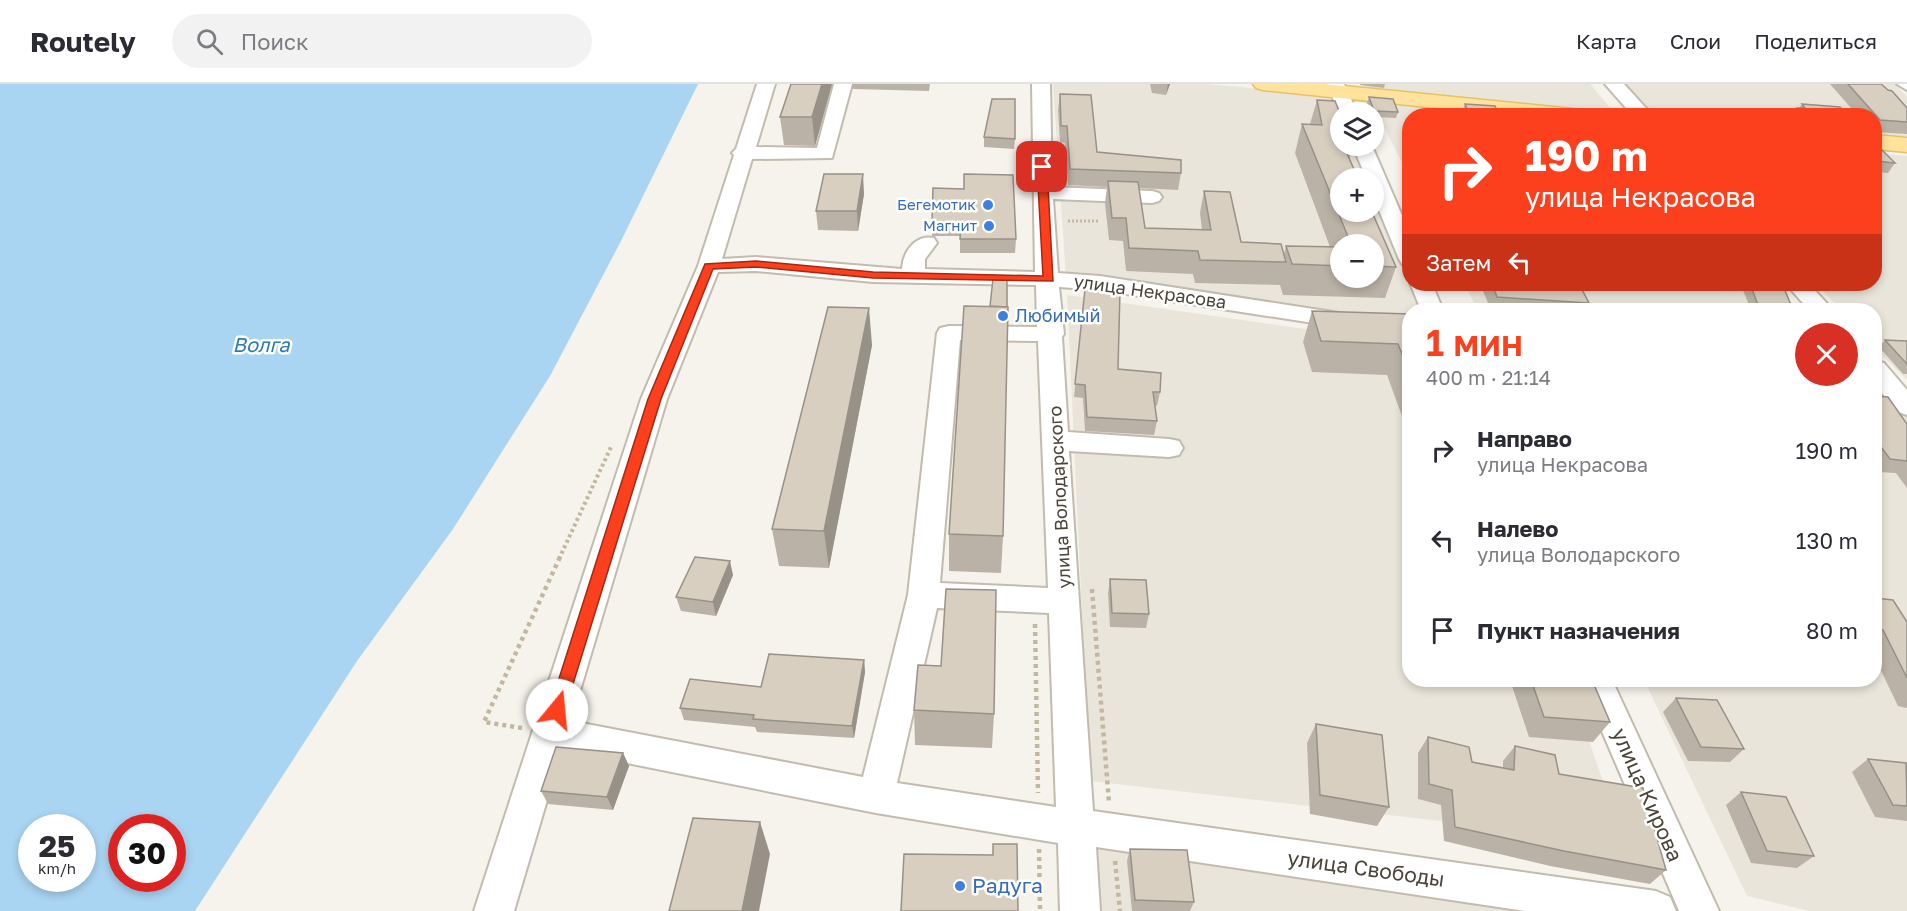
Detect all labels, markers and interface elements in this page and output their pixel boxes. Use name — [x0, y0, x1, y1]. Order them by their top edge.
search box — [172, 14, 592, 68]
text: Routely — [30, 25, 136, 58]
icon: search — [193, 25, 226, 58]
text: Поиск — [241, 28, 309, 55]
text: Карта — [1576, 28, 1637, 54]
text: Слои — [1670, 28, 1721, 54]
text: Поделиться — [1754, 28, 1877, 54]
map controls — [1330, 102, 1384, 288]
button: layers — [1330, 102, 1384, 156]
text: 190 m — [1525, 130, 1648, 180]
icon: right — [1426, 132, 1504, 210]
pin — [1016, 141, 1067, 192]
icon: arrive — [1025, 150, 1058, 183]
button: + — [1330, 168, 1384, 222]
text: улица Некрасова — [1525, 181, 1756, 213]
place label: Бегемотик — [897, 195, 976, 213]
marker: Бегемотик — [981, 198, 995, 212]
place label: Магнит — [923, 216, 978, 234]
marker: Магнит — [982, 219, 996, 233]
button: − — [1330, 234, 1384, 288]
icon: left — [1503, 246, 1536, 279]
text: Затем — [1426, 249, 1491, 276]
street label: улица Некрасова — [1072, 269, 1228, 313]
place label: Любимый — [1015, 304, 1101, 326]
marker: Любимый — [996, 309, 1010, 323]
text: 1 мин — [1426, 321, 1523, 364]
button: close — [1795, 323, 1858, 386]
water label: Волга — [233, 332, 290, 356]
text: 400 m · 21:14 — [1426, 365, 1551, 389]
street label: улица Володарского — [1043, 405, 1075, 589]
text: Направо — [1477, 425, 1572, 452]
icon: right — [1426, 434, 1459, 467]
text: 190 m — [1795, 437, 1858, 464]
text: улица Некрасова — [1477, 452, 1648, 476]
text: Налево — [1477, 515, 1559, 542]
icon: left — [1426, 524, 1459, 557]
text: 130 m — [1796, 527, 1858, 554]
text: улица Володарского — [1477, 542, 1680, 566]
icon: arrive — [1426, 614, 1459, 647]
text: Пункт назначения — [1477, 617, 1680, 644]
text: 80 m — [1806, 617, 1858, 644]
position arrow — [525, 678, 589, 742]
street label: улица Кирова — [1607, 724, 1689, 865]
speed limit sign: 30 — [108, 814, 186, 892]
text: 25 — [39, 828, 75, 864]
street label: улица Свободы — [1286, 844, 1446, 892]
text: km/h — [38, 859, 76, 877]
place label: Радуга — [972, 872, 1043, 898]
marker: Радуга — [953, 879, 967, 893]

